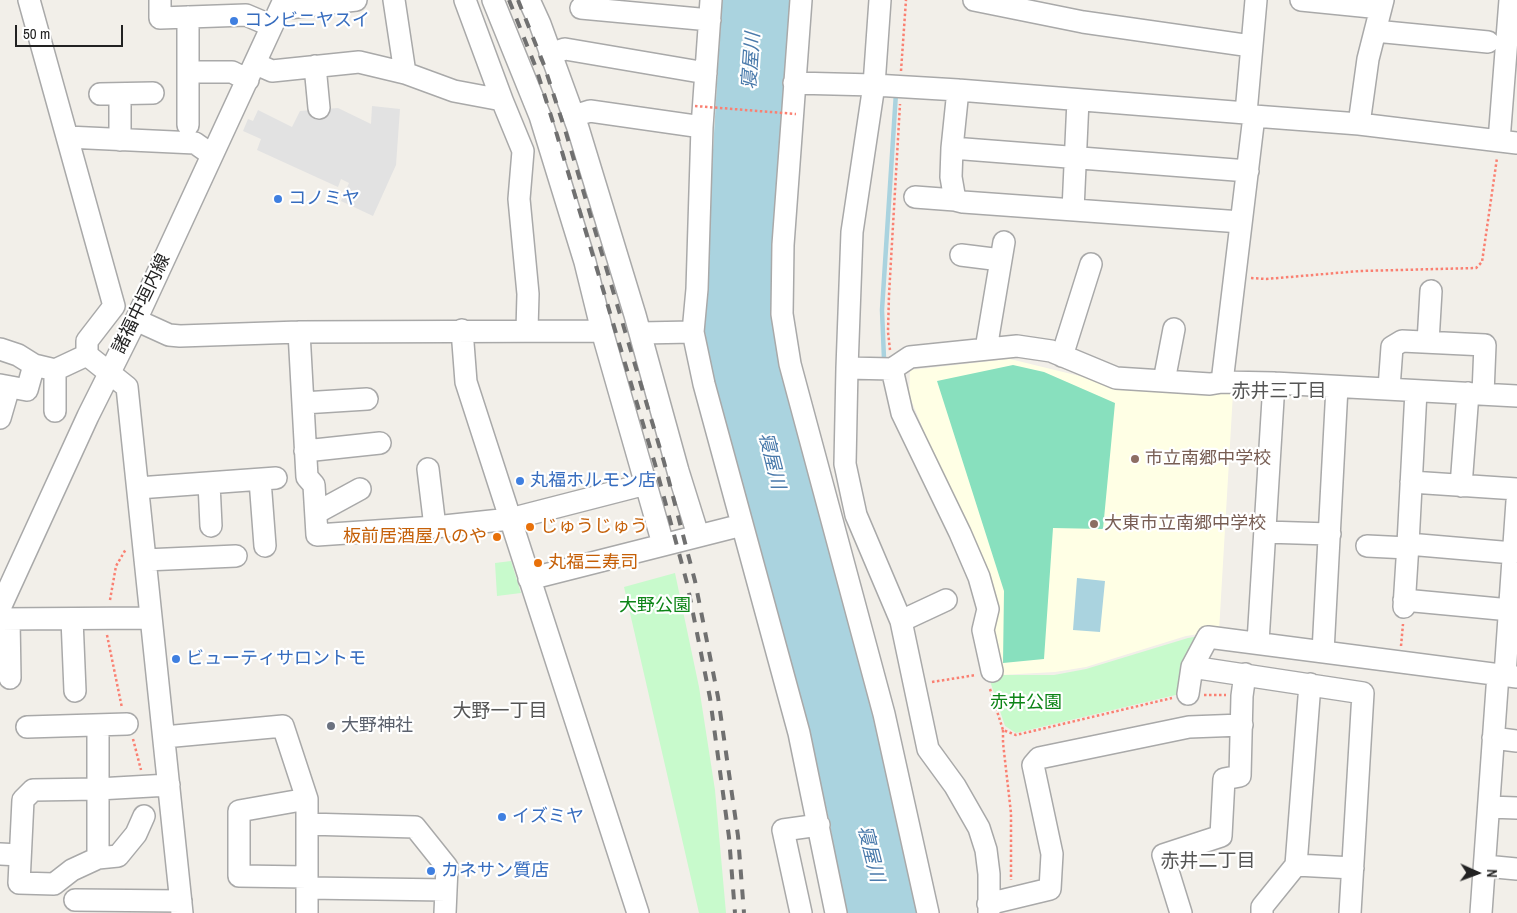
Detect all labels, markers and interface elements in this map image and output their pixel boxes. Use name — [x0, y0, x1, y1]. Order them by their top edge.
place label: コンビニヤスイ — [244, 10, 370, 32]
scale bar — [18, 15, 125, 47]
marker: コンビニヤスイ — [228, 15, 240, 27]
text: 50 m — [23, 23, 50, 44]
water label: 寝屋川 — [739, 32, 765, 90]
place label: コノミヤ — [288, 188, 360, 210]
marker: コノミヤ — [272, 193, 284, 205]
street label: 諸福中垣内線 — [109, 251, 175, 357]
district label: 赤井三丁目 — [1232, 381, 1326, 403]
water label: 寝屋川 — [753, 431, 789, 491]
place label: 市立南郷中学校 — [1145, 448, 1271, 470]
marker: 市立南郷中学校 — [1129, 453, 1141, 465]
place label: 丸福ホルモン店 — [530, 470, 656, 492]
marker: 丸福ホルモン店 — [514, 475, 526, 487]
place label: 大東市立南郷中学校 — [1104, 513, 1266, 535]
place label: じゅうじゅう — [540, 516, 648, 538]
marker: 大東市立南郷中学校 — [1088, 518, 1100, 530]
marker: じゅうじゅう — [524, 521, 536, 533]
place label: 板前居酒屋八のや — [343, 526, 487, 548]
marker: 板前居酒屋八のや — [491, 531, 503, 543]
place label: 丸福三寿司 — [548, 552, 638, 574]
marker: 丸福三寿司 — [532, 557, 544, 569]
park label: 大野公園 — [619, 595, 691, 617]
place label: ビューティサロントモ — [186, 648, 366, 670]
marker: ビューティサロントモ — [170, 653, 182, 665]
park label: 赤井公園 — [990, 692, 1062, 714]
district label: 大野一丁目 — [453, 701, 547, 723]
place label: 大野神社 — [341, 715, 413, 737]
marker: 大野神社 — [325, 720, 337, 732]
place label: イズミヤ — [512, 806, 584, 828]
marker: イズミヤ — [496, 811, 508, 823]
water label: 寝屋川 — [852, 824, 888, 884]
north arrow — [1452, 848, 1502, 898]
district label: 赤井二丁目 — [1161, 851, 1255, 873]
place label: カネサン質店 — [441, 860, 549, 882]
marker: カネサン質店 — [425, 865, 437, 877]
text: N — [1483, 869, 1501, 878]

